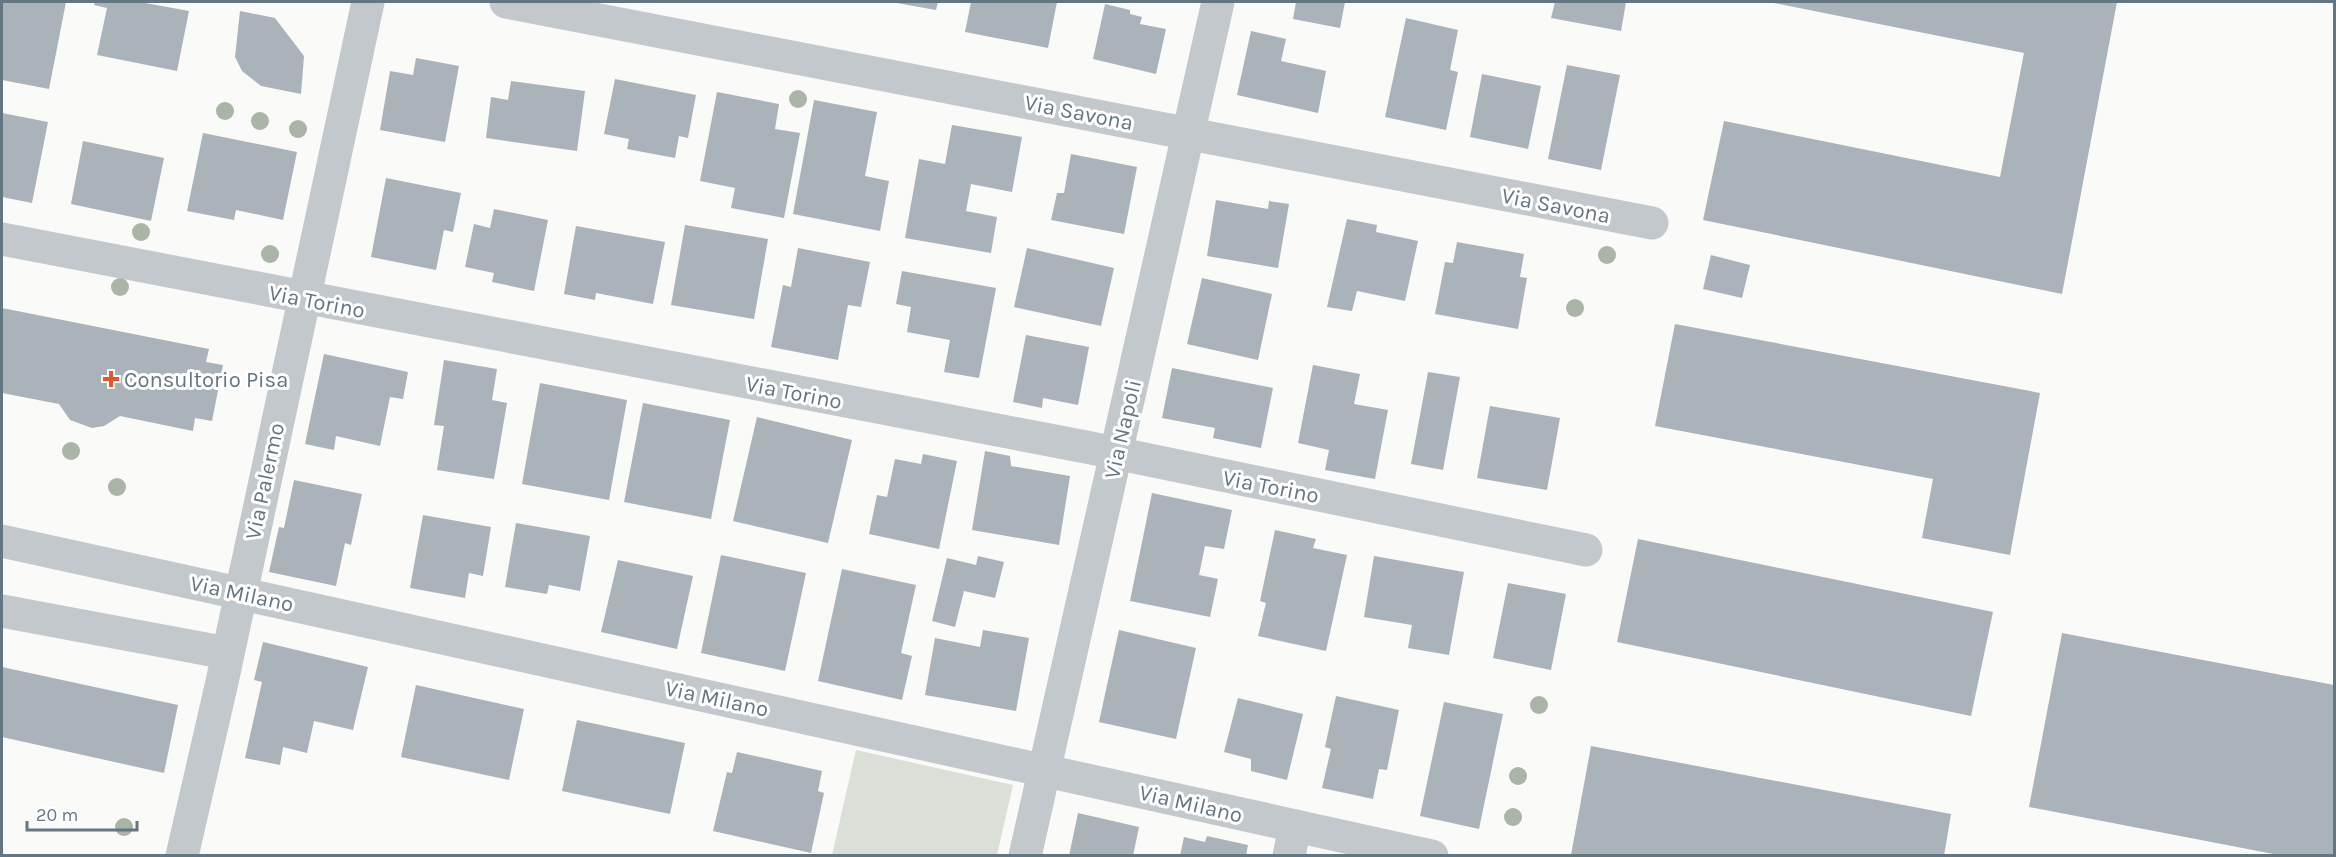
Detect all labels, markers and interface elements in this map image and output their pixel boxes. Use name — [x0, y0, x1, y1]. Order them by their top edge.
street label: Via Savona — [1022, 90, 1135, 136]
street label: Via Savona — [1499, 183, 1612, 229]
street label: Via Torino — [267, 280, 367, 324]
place label: Consultorio Pisa — [124, 367, 288, 393]
marker: Consultorio Pisa — [102, 370, 120, 388]
street label: Via Torino — [744, 371, 844, 415]
street label: Via Napoli — [1099, 377, 1147, 481]
street label: Via Palermo — [240, 421, 290, 542]
street label: Via Torino — [1221, 465, 1321, 509]
street label: Via Milano — [188, 570, 296, 618]
street label: Via Milano — [663, 675, 771, 723]
street label: Via Milano — [1137, 779, 1245, 828]
scale bar — [27, 794, 136, 832]
text: 20 m — [36, 804, 78, 826]

